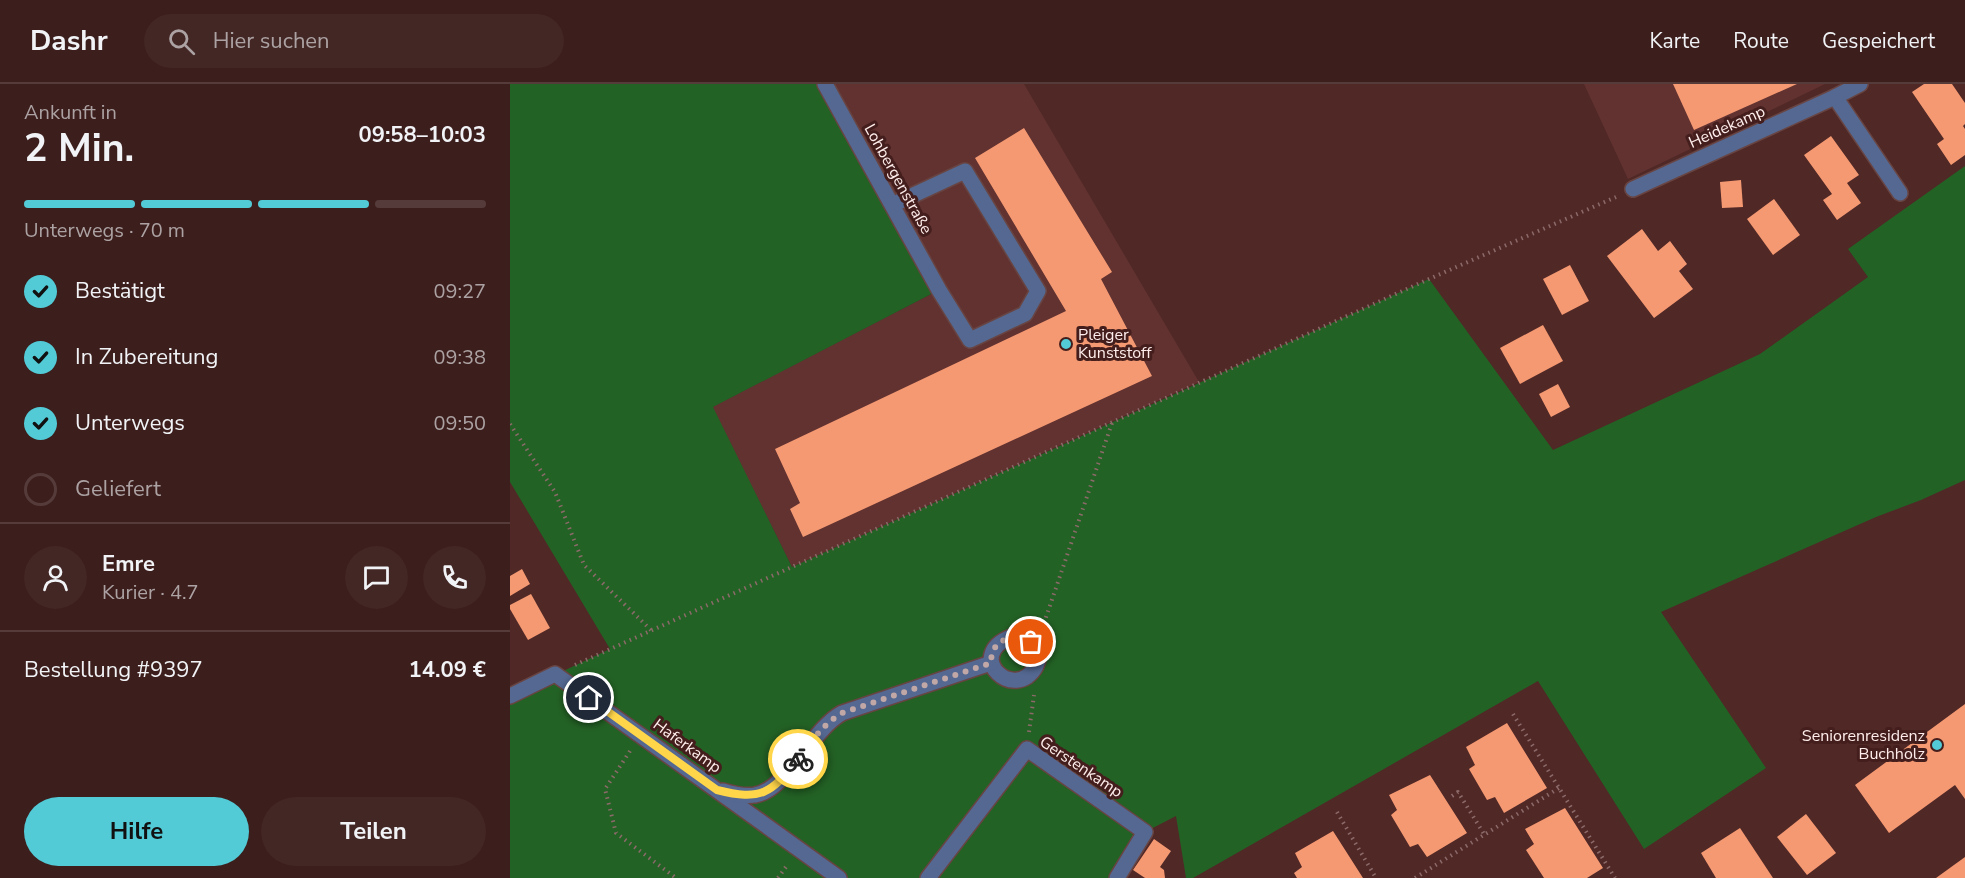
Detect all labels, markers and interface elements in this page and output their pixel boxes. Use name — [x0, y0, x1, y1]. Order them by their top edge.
search box — [144, 14, 564, 68]
text: Dashr — [30, 22, 108, 60]
icon: search — [165, 25, 198, 58]
text: Hier suchen — [213, 26, 330, 56]
text: Karte — [1650, 27, 1700, 55]
text: Route — [1733, 27, 1789, 55]
text: Gespeichert — [1822, 27, 1935, 55]
text: Ankunft in — [24, 99, 117, 126]
street label: Heidekamp — [1685, 100, 1769, 154]
text: 09:58–10:03 — [358, 120, 486, 150]
street label: Lohbergenstraße — [859, 120, 937, 238]
text: 2 Min. — [24, 122, 134, 175]
text: Unterwegs · 70 m — [24, 217, 185, 244]
icon: check — [24, 275, 57, 308]
text: Bestätigt — [75, 276, 165, 306]
text: 09:27 — [433, 278, 486, 305]
place label: Pleiger Kunststoff — [1078, 324, 1152, 364]
marker: Pleiger Kunststoff — [1059, 337, 1073, 351]
icon: check — [24, 341, 57, 374]
text: In Zubereitung — [75, 342, 218, 372]
text: 09:38 — [433, 344, 486, 371]
icon: check — [24, 407, 57, 440]
text: Unterwegs — [75, 408, 185, 438]
text: 09:50 — [433, 410, 486, 437]
text: Geliefert — [75, 474, 161, 504]
button: person — [24, 546, 87, 609]
button: chat — [345, 546, 408, 609]
button: phone — [423, 546, 486, 609]
text: Emre — [102, 549, 155, 579]
text: Kurier · 4.7 — [102, 579, 199, 606]
pin — [1005, 616, 1056, 667]
icon: bag — [1014, 625, 1047, 658]
text: Bestellung #9397 — [24, 655, 203, 685]
text: 14.09 € — [409, 655, 486, 685]
pin — [563, 672, 614, 723]
icon: home — [572, 681, 605, 714]
street label: Haferkamp — [648, 714, 726, 778]
place label: Seniorenresidenz Buchholz — [1802, 725, 1925, 765]
courier — [768, 729, 828, 789]
street label: Gerstenkamp — [1035, 731, 1127, 803]
marker: Seniorenresidenz Buchholz — [1930, 738, 1944, 752]
icon: bike — [782, 743, 815, 776]
button: Hilfe — [24, 797, 249, 866]
button: Teilen — [261, 797, 486, 866]

